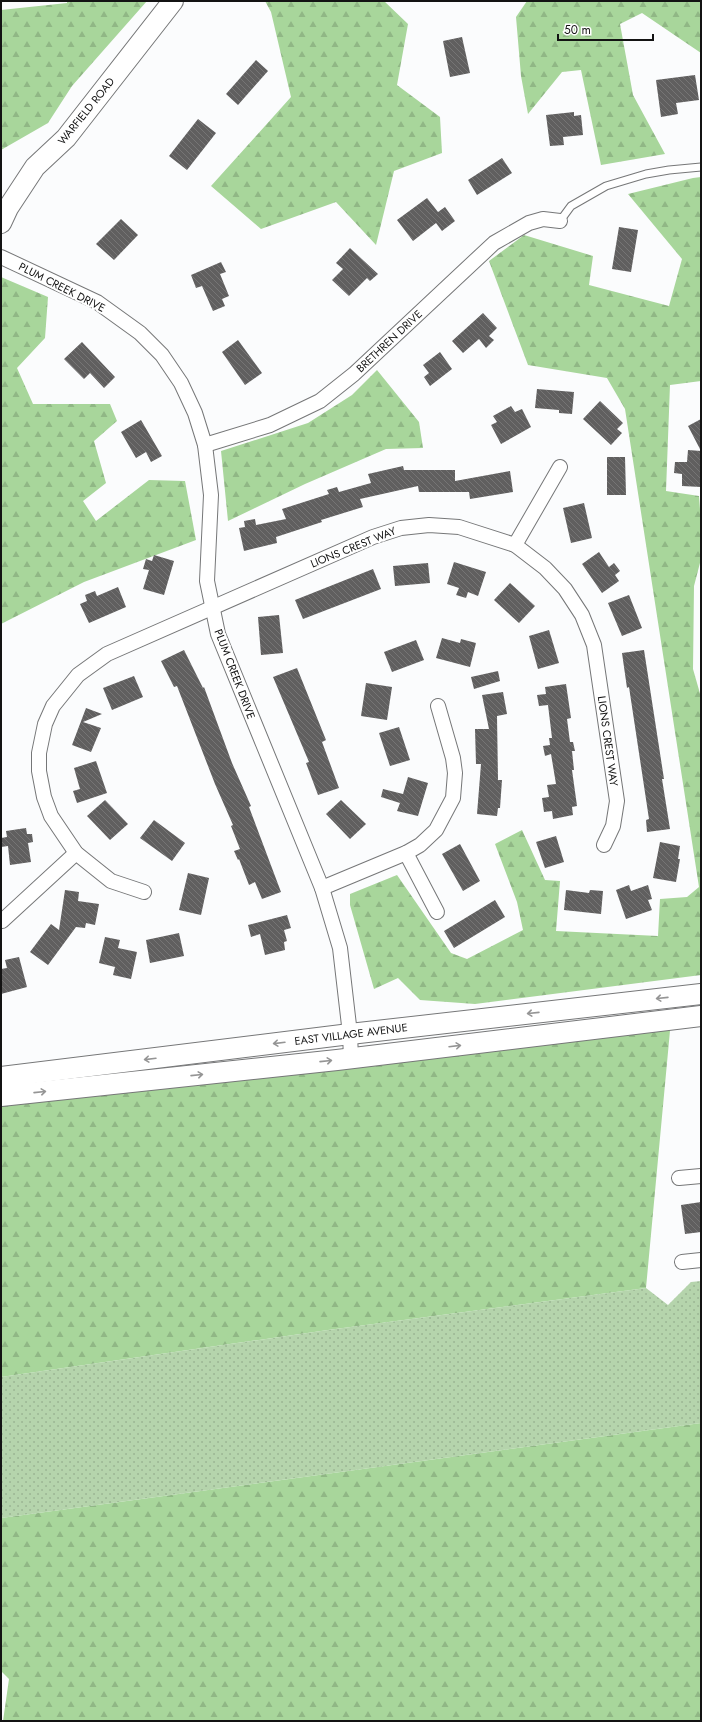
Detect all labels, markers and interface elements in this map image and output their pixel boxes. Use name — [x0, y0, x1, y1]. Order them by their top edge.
scale bar — [558, 16, 653, 42]
text: 50 m — [564, 21, 591, 39]
street label: WARFIELD ROAD — [54, 74, 118, 148]
street label: PLUM CREEK DRIVE — [16, 258, 108, 316]
street label: BRETHREN DRIVE — [352, 306, 426, 376]
street label: LIONS CREST WAY — [308, 522, 399, 571]
street label: PLUM CREEK DRIVE — [211, 627, 259, 721]
street label: LIONS CREST WAY — [594, 695, 622, 788]
one-way arrow — [656, 995, 669, 1002]
one-way arrow — [527, 1009, 540, 1017]
street label: EAST VILLAGE AVENUE — [294, 1019, 408, 1049]
one-way arrow — [273, 1039, 286, 1047]
one-way arrow — [448, 1042, 461, 1049]
one-way arrow — [144, 1055, 157, 1063]
one-way arrow — [319, 1057, 332, 1065]
one-way arrow — [190, 1071, 203, 1079]
one-way arrow — [33, 1088, 46, 1096]

